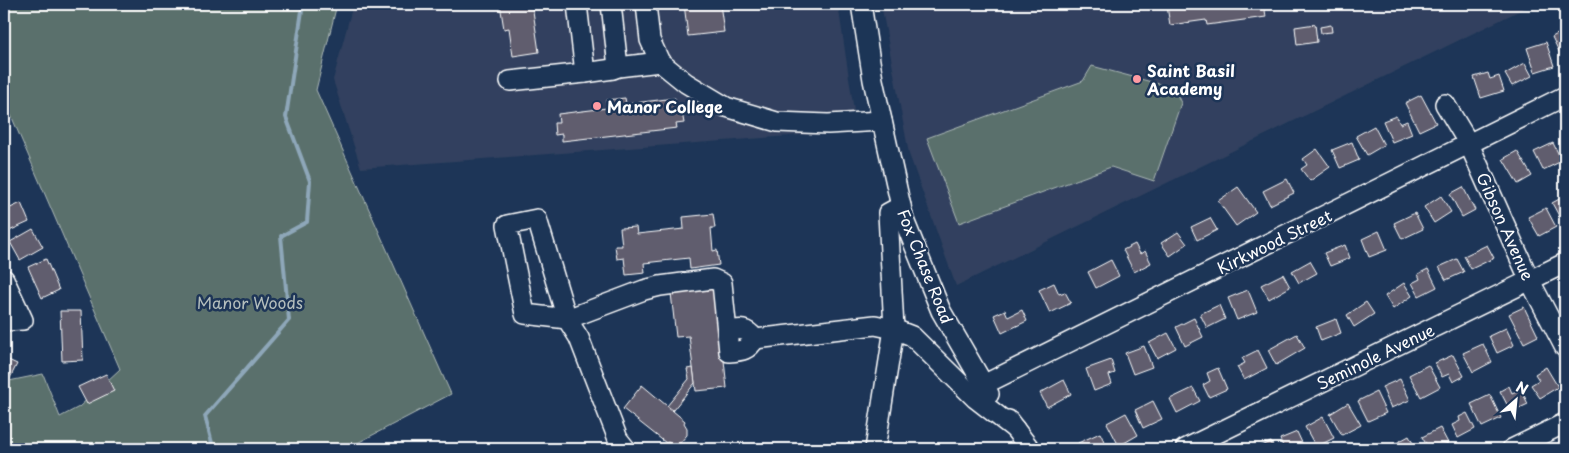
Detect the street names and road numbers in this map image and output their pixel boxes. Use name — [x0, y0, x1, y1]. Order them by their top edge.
street label: Gibson Avenue — [1471, 168, 1541, 284]
street label: Kirkwood Street — [1212, 203, 1336, 279]
street label: Fox Chase Road — [892, 205, 960, 327]
street label: Seminole Avenue — [1312, 317, 1438, 395]

